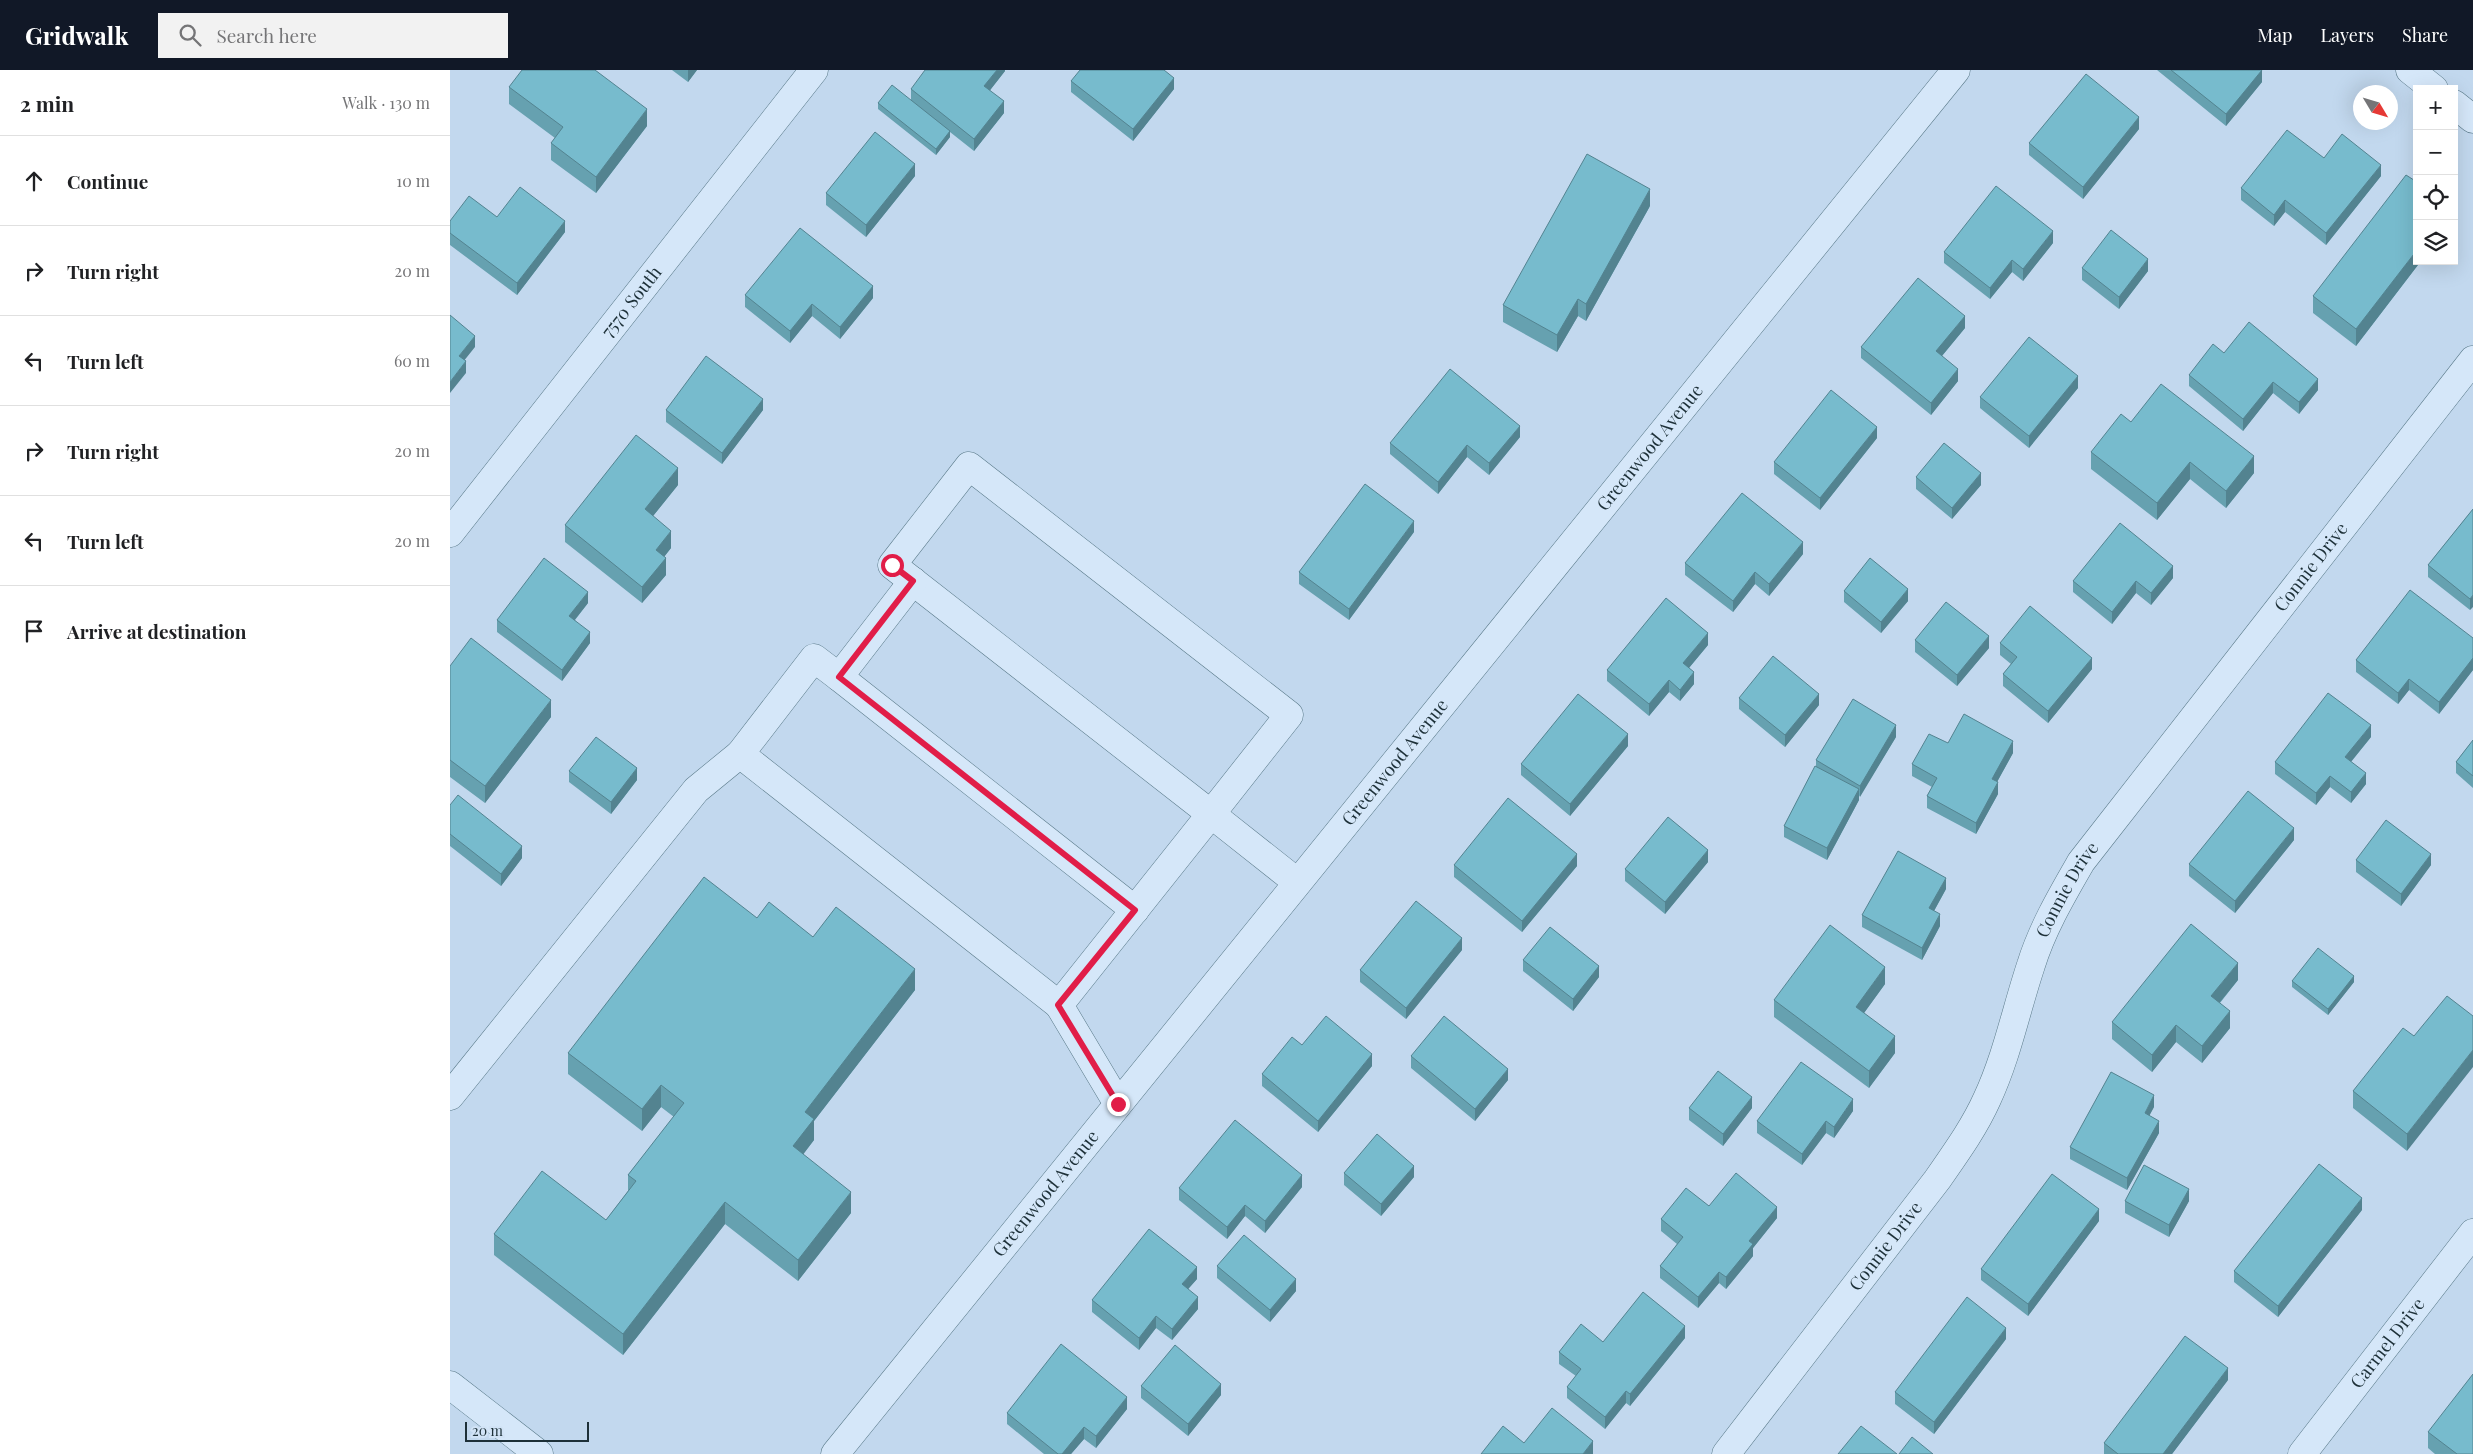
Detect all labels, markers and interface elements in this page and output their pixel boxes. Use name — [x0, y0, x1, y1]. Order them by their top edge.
search box — [158, 13, 508, 58]
text: Gridwalk — [25, 19, 128, 51]
icon: search — [176, 21, 204, 49]
text: Search here — [216, 22, 317, 48]
text: Map — [2257, 23, 2292, 47]
text: Layers — [2320, 23, 2374, 47]
text: Share — [2402, 23, 2448, 47]
north arrow — [2353, 85, 2398, 130]
map controls — [2413, 85, 2458, 265]
button: + — [2413, 85, 2458, 130]
text: 2 min — [20, 89, 74, 117]
text: Walk · 130 m — [342, 92, 430, 113]
button: − — [2413, 130, 2458, 175]
icon: ahead — [20, 167, 48, 195]
text: Continue — [67, 168, 148, 194]
text: 10 m — [396, 170, 430, 191]
button: locate — [2413, 175, 2458, 220]
button: layers — [2413, 220, 2458, 265]
icon: right — [20, 257, 48, 285]
text: Turn right — [67, 258, 159, 284]
text: 20 m — [395, 260, 430, 281]
street label: 7570 South — [595, 260, 667, 342]
icon: left — [20, 347, 48, 375]
text: Turn left — [67, 348, 144, 374]
text: 60 m — [394, 350, 430, 371]
street label: Greenwood Avenue — [1591, 379, 1708, 515]
icon: right — [20, 437, 48, 465]
text: Turn right — [67, 438, 159, 464]
text: 20 m — [395, 440, 430, 461]
street label: Connie Drive — [2268, 517, 2353, 616]
icon: left — [20, 527, 48, 555]
text: Turn left — [67, 528, 144, 554]
text: 20 m — [395, 530, 430, 551]
route start — [881, 554, 904, 577]
icon: arrive — [20, 617, 48, 645]
text: Arrive at destination — [67, 618, 247, 644]
street label: Greenwood Avenue — [1336, 693, 1453, 830]
street label: Connie Drive — [2030, 836, 2103, 941]
route end — [1107, 1093, 1130, 1116]
street label: Greenwood Avenue — [987, 1125, 1104, 1261]
street label: Connie Drive — [1843, 1196, 1927, 1295]
street label: Carmel Drive — [2344, 1293, 2429, 1393]
scale bar — [465, 1419, 589, 1442]
text: 20 m — [472, 1421, 503, 1440]

